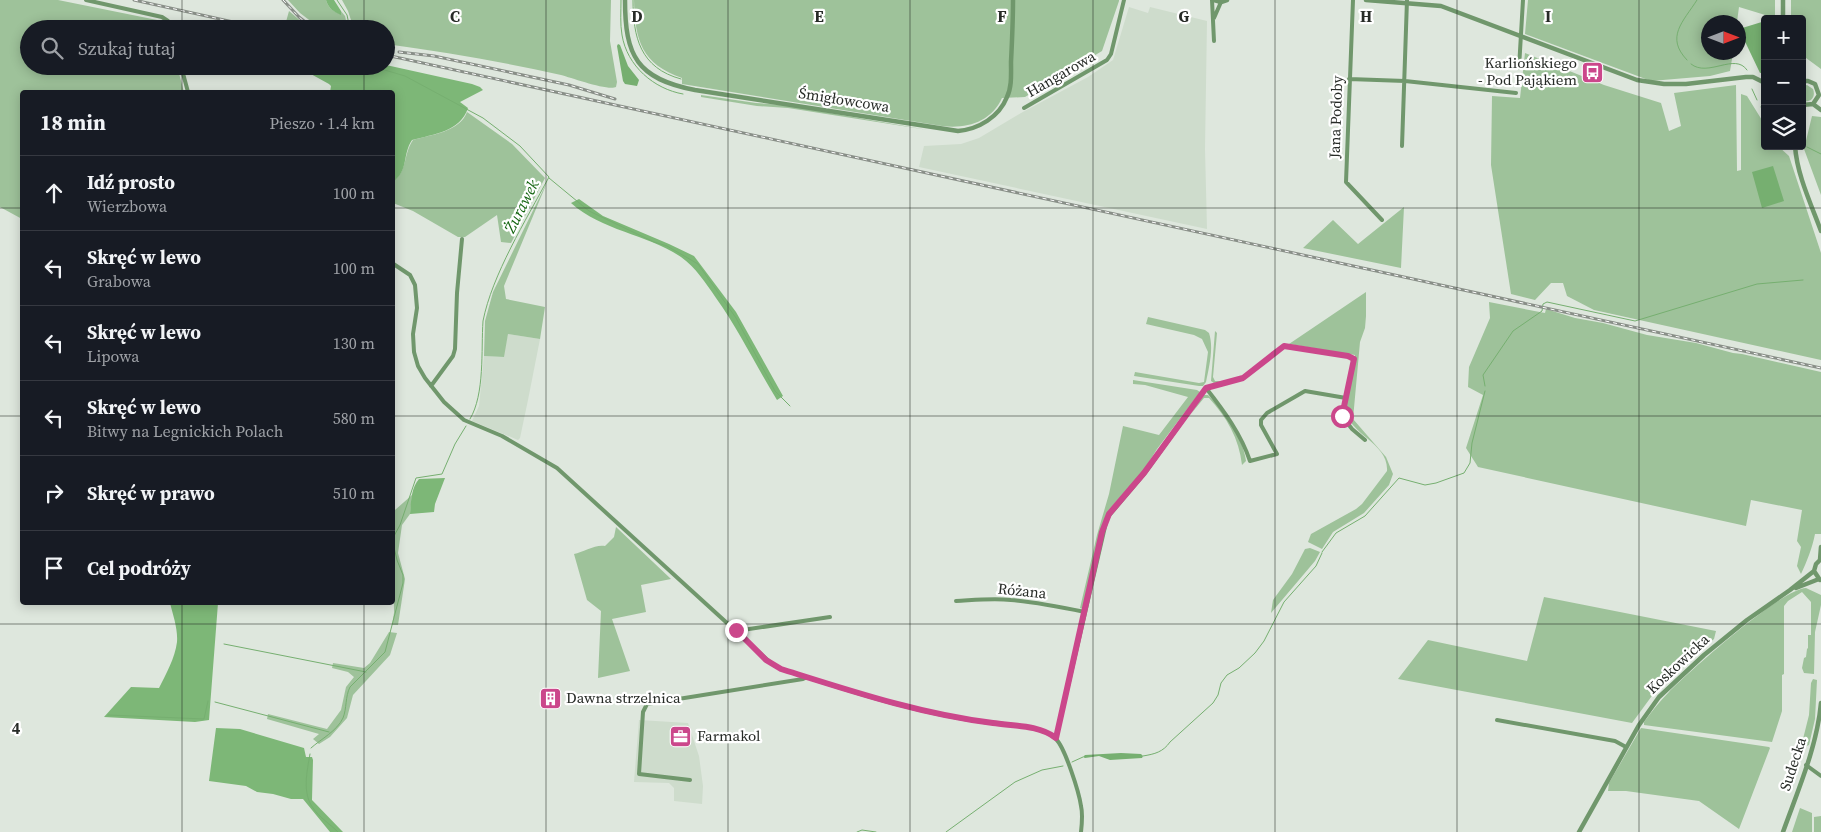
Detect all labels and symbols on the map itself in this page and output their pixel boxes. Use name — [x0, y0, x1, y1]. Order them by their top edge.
text: C — [450, 5, 460, 27]
text: D — [631, 5, 643, 27]
text: E — [814, 5, 824, 27]
text: F — [997, 5, 1007, 27]
text: G — [1179, 5, 1190, 27]
text: H — [1360, 5, 1372, 27]
text: I — [1545, 5, 1551, 27]
north arrow — [1701, 15, 1746, 60]
street label: Hangarowa — [1022, 45, 1099, 102]
place label: Karliońskiego - Pod Pająkiem — [1478, 52, 1577, 90]
bus stop icon: Karliońskiego - Pod Pająkiem — [1581, 60, 1605, 84]
street label: Jana Podoby — [1324, 75, 1347, 160]
street label: Śmigłowcowa — [797, 82, 891, 117]
water label: Żurawek — [498, 175, 544, 237]
route start — [1331, 405, 1354, 428]
street label: Różana — [997, 578, 1048, 604]
route end — [725, 619, 748, 642]
street label: Koskowicka — [1641, 629, 1714, 698]
building icon: Dawna strzelnica — [538, 686, 562, 710]
place label: Dawna strzelnica — [566, 687, 681, 708]
text: 4 — [12, 717, 21, 739]
office icon: Farmakol — [669, 724, 693, 748]
place label: Farmakol — [697, 725, 761, 746]
street label: Sudecka — [1774, 734, 1811, 793]

